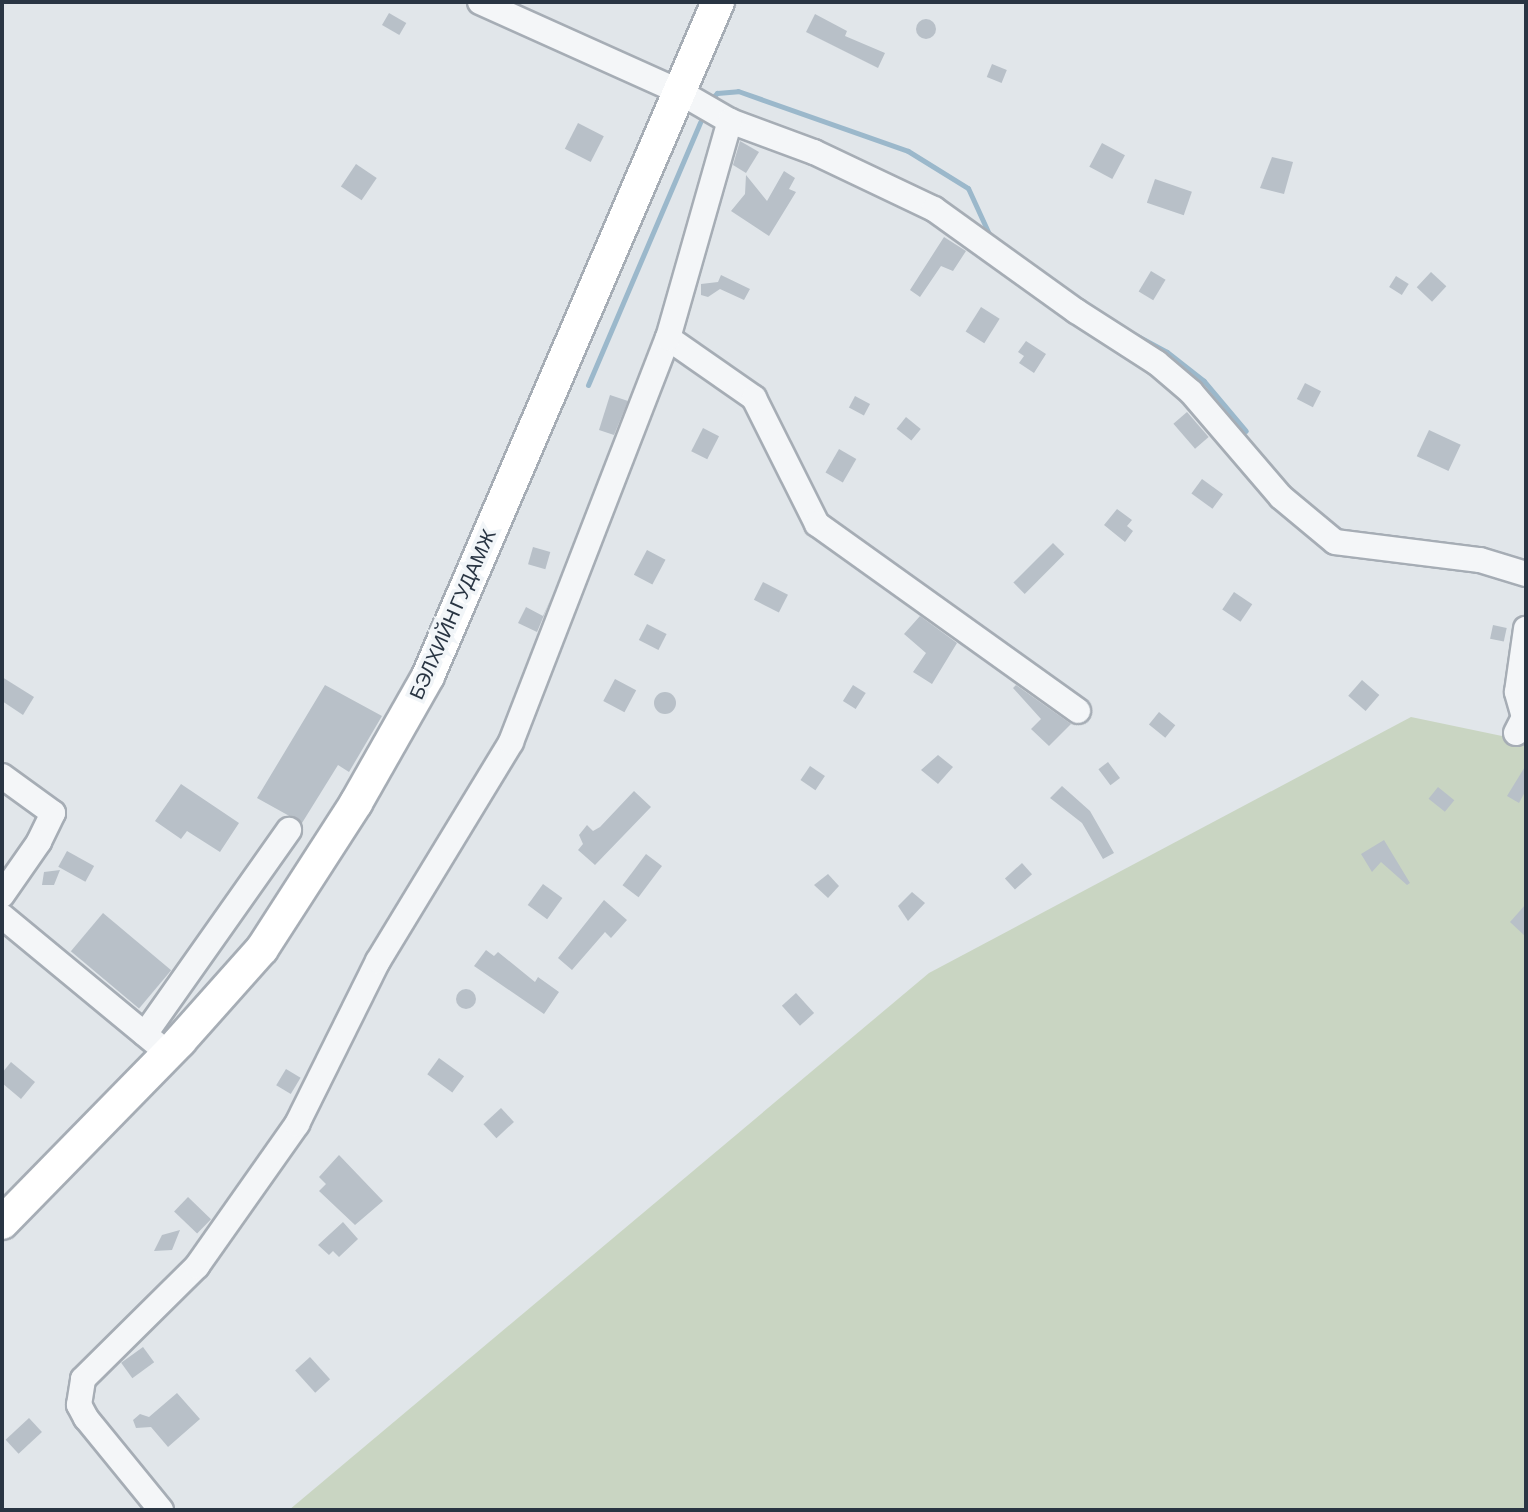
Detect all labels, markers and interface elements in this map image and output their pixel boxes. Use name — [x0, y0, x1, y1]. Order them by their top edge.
street label: БЭЛХИЙН ГУДАМЖ — [404, 525, 500, 703]

